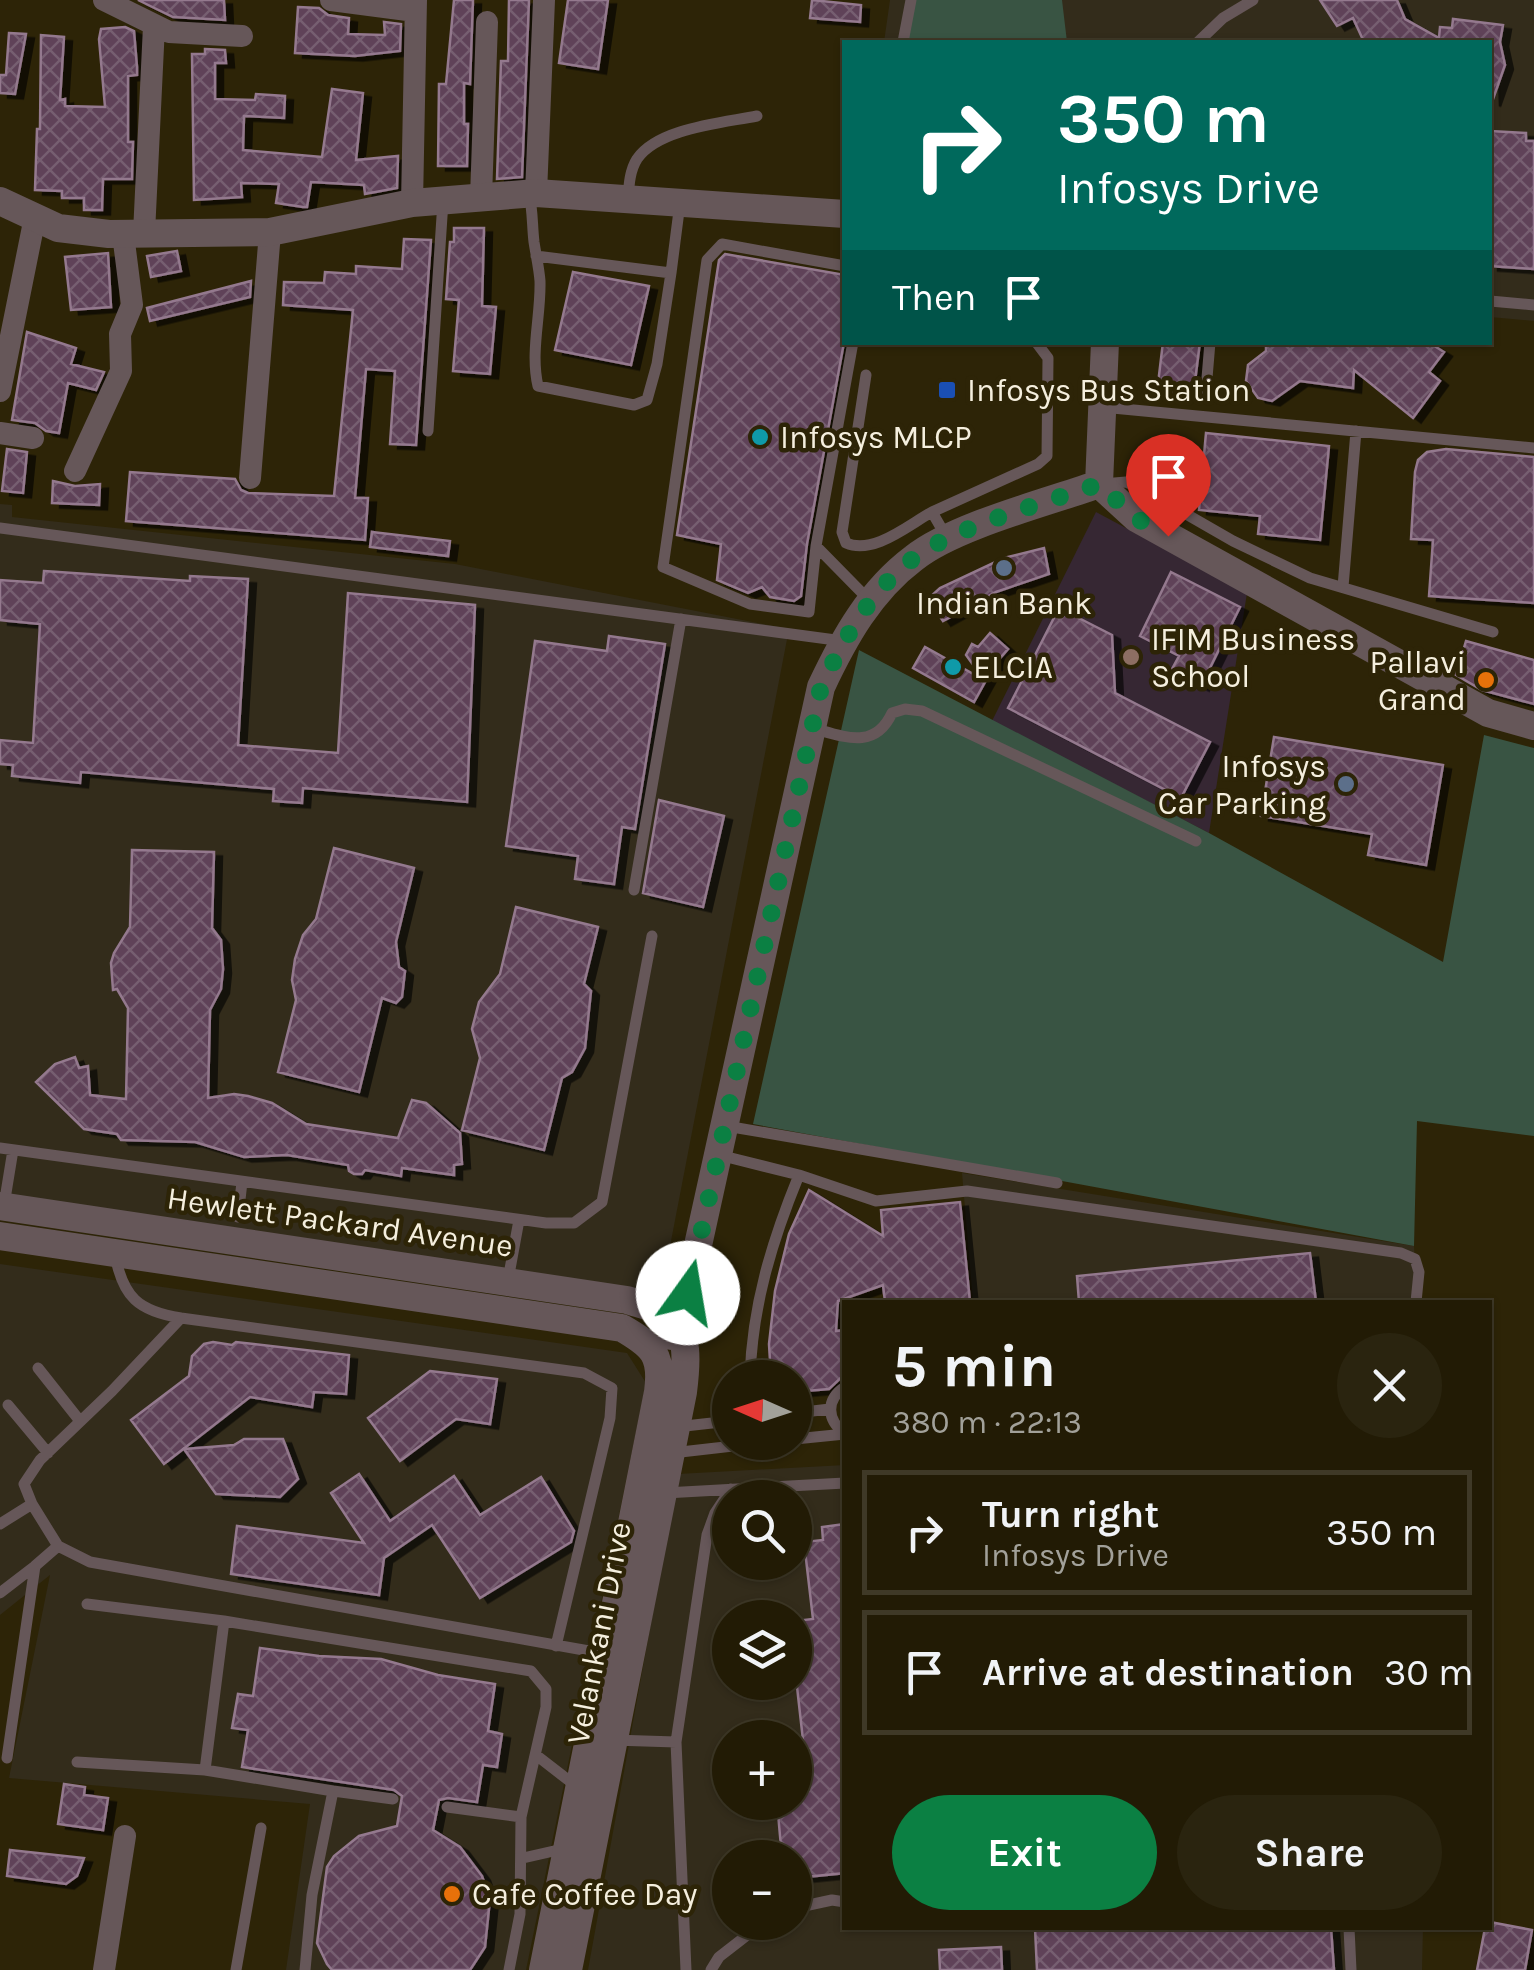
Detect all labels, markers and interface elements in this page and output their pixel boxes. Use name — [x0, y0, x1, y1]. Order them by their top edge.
text: 350 m — [1057, 78, 1270, 160]
icon: right — [892, 80, 1022, 210]
text: Infosys Drive — [1057, 162, 1320, 214]
icon: arrive — [996, 270, 1051, 325]
text: Then — [892, 275, 976, 320]
place label: Infosys Bus Station — [967, 372, 1250, 409]
marker: Infosys Bus Station — [936, 379, 958, 401]
place label: Infosys MLCP — [780, 419, 972, 456]
marker: Infosys MLCP — [749, 426, 771, 448]
pin — [1126, 434, 1211, 537]
icon: arrive — [1141, 449, 1196, 504]
marker: Indian Bank — [993, 557, 1015, 579]
place label: Indian Bank — [916, 585, 1092, 622]
place label: IFIM Business School — [1151, 621, 1355, 695]
place label: Pallavi Grand — [1370, 644, 1466, 718]
marker: IFIM Business School — [1120, 646, 1142, 668]
place label: ELCIA — [973, 649, 1053, 686]
marker: ELCIA — [942, 656, 964, 678]
marker: Pallavi Grand — [1475, 669, 1497, 691]
place label: Infosys Car Parking — [1158, 748, 1326, 822]
marker: Infosys Car Parking — [1335, 773, 1357, 795]
street label: Hewlett Packard Avenue — [165, 1179, 515, 1265]
position arrow — [636, 1241, 740, 1345]
text: 5 min — [892, 1331, 1056, 1401]
button: close — [1337, 1333, 1442, 1438]
north arrow — [712, 1360, 812, 1460]
map controls — [712, 1360, 812, 1940]
text: 380 m · 22:13 — [892, 1404, 1082, 1441]
button: search — [712, 1480, 812, 1580]
text: Turn right — [982, 1492, 1159, 1537]
icon: right — [897, 1505, 952, 1560]
text: 350 m — [1326, 1510, 1437, 1555]
street label: Velankani Drive — [559, 1518, 639, 1748]
text: Infosys Drive — [982, 1537, 1169, 1574]
button: layers — [712, 1600, 812, 1700]
icon: arrive — [897, 1645, 952, 1700]
text: Arrive at destination — [982, 1650, 1354, 1695]
text: 30 m — [1384, 1650, 1473, 1695]
button: + — [712, 1720, 812, 1820]
button: Exit — [892, 1795, 1157, 1910]
button: Share — [1177, 1795, 1442, 1910]
button: − — [712, 1840, 812, 1940]
place label: Cafe Coffee Day — [472, 1876, 697, 1913]
marker: Cafe Coffee Day — [441, 1883, 463, 1905]

